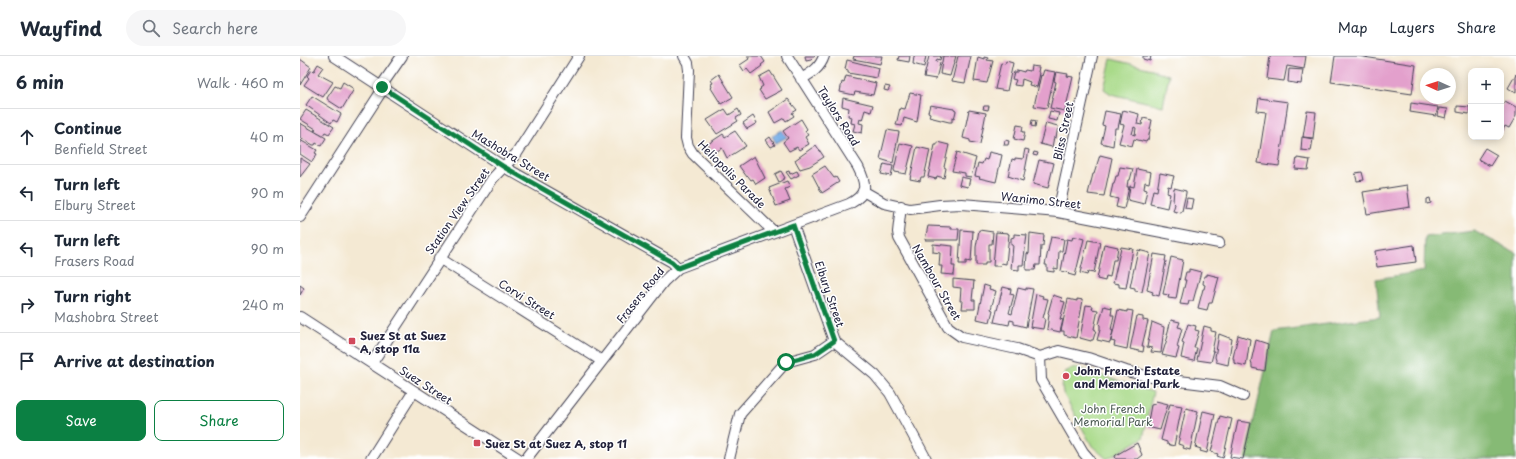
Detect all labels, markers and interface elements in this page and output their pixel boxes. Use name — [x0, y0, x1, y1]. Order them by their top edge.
search box — [126, 10, 406, 46]
text: Wayfind — [20, 14, 102, 42]
text: Search here — [172, 16, 258, 39]
icon: search — [140, 17, 162, 39]
text: Map — [1338, 17, 1368, 38]
text: Layers — [1390, 17, 1435, 38]
text: Share — [1457, 17, 1496, 38]
north arrow — [1420, 68, 1456, 104]
map controls — [1468, 68, 1504, 140]
button: + — [1468, 68, 1504, 104]
text: 6 min — [16, 69, 64, 95]
text: Walk · 460 m — [197, 73, 284, 92]
route end — [373, 78, 391, 96]
street label: Taylors Road — [814, 83, 864, 149]
street label: Bliss Street — [1049, 100, 1078, 162]
button: − — [1468, 104, 1504, 140]
text: Continue — [54, 116, 122, 139]
street label: Mashobra Street — [469, 125, 554, 185]
icon: ahead — [16, 126, 38, 148]
text: 40 m — [250, 127, 284, 146]
street label: Heliopolis Parade — [694, 136, 770, 212]
text: Benfield Street — [54, 139, 147, 158]
street label: Station View Street — [421, 164, 494, 258]
text: Turn left — [54, 172, 120, 195]
icon: left — [16, 182, 38, 204]
text: 90 m — [251, 183, 284, 202]
street label: Wanimo Street — [1000, 187, 1082, 213]
text: Elbury Street — [54, 195, 136, 214]
text: Turn left — [54, 228, 120, 251]
icon: left — [16, 238, 38, 260]
text: 90 m — [251, 239, 284, 258]
street label: Nambour Street — [908, 241, 966, 324]
text: Frasers Road — [54, 251, 135, 270]
street label: Elbury Street — [811, 259, 849, 330]
street label: Frasers Road — [612, 263, 668, 327]
street label: Corvi Street — [495, 275, 559, 323]
text: Turn right — [54, 284, 131, 307]
icon: right — [16, 294, 38, 316]
text: 240 m — [242, 295, 284, 314]
text: Mashobra Street — [54, 307, 159, 326]
place label: Suez St at Suez A, stop 11a — [360, 327, 446, 357]
marker: Suez St at Suez A, stop 11a — [347, 336, 357, 346]
text: Arrive at destination — [54, 349, 215, 372]
icon: arrive — [16, 350, 38, 372]
route start — [777, 353, 795, 371]
street label: Suez Street — [396, 361, 456, 409]
place label: John French Estate and Memorial Park — [1074, 362, 1181, 392]
marker: John French Estate and Memorial Park — [1061, 371, 1071, 381]
button: Save — [16, 400, 146, 441]
button: Share — [154, 400, 284, 441]
park label: John French Memorial Park — [1073, 400, 1153, 430]
place label: Suez St at Suez A, stop 11 — [485, 435, 627, 452]
marker: Suez St at Suez A, stop 11 — [472, 438, 482, 448]

